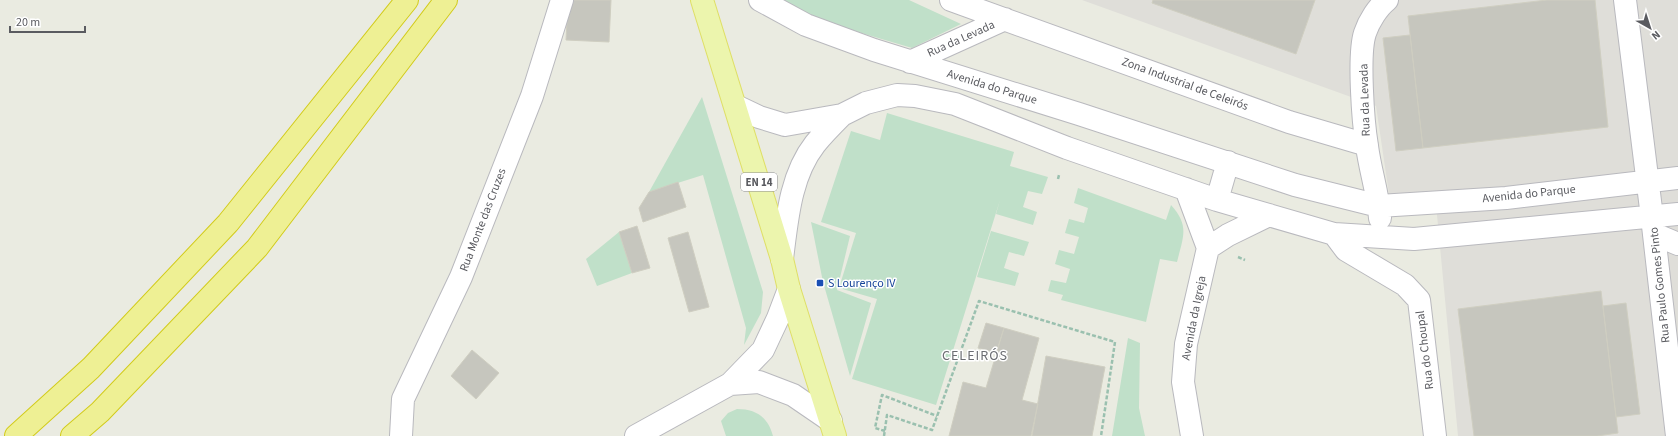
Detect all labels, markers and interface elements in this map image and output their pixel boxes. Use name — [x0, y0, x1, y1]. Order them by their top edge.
scale bar — [10, 8, 85, 34]
north arrow — [1630, 8, 1670, 48]
text: 20 m — [16, 14, 40, 31]
street label: Rua da Levada — [924, 16, 998, 62]
text: N — [1648, 27, 1664, 44]
street label: Zona Industrial de Celeirós — [1119, 53, 1251, 115]
street label: Rua da Levada — [1355, 63, 1375, 137]
street label: Avenida do Parque — [945, 65, 1039, 109]
street label: Rua Monte das Cruzes — [455, 166, 511, 274]
road number: EN 14 — [741, 173, 777, 191]
street label: Avenida do Parque — [1482, 181, 1576, 207]
street label: Rua Paulo Gomes Pinto — [1645, 226, 1675, 344]
street label: Avenida da Igreja — [1177, 274, 1211, 362]
place label: S Lourenço IV — [828, 275, 896, 292]
marker: S Lourenço IV — [815, 278, 825, 288]
street label: Rua do Choupal — [1412, 310, 1438, 390]
district label: CELEIRÓS — [942, 346, 1008, 366]

